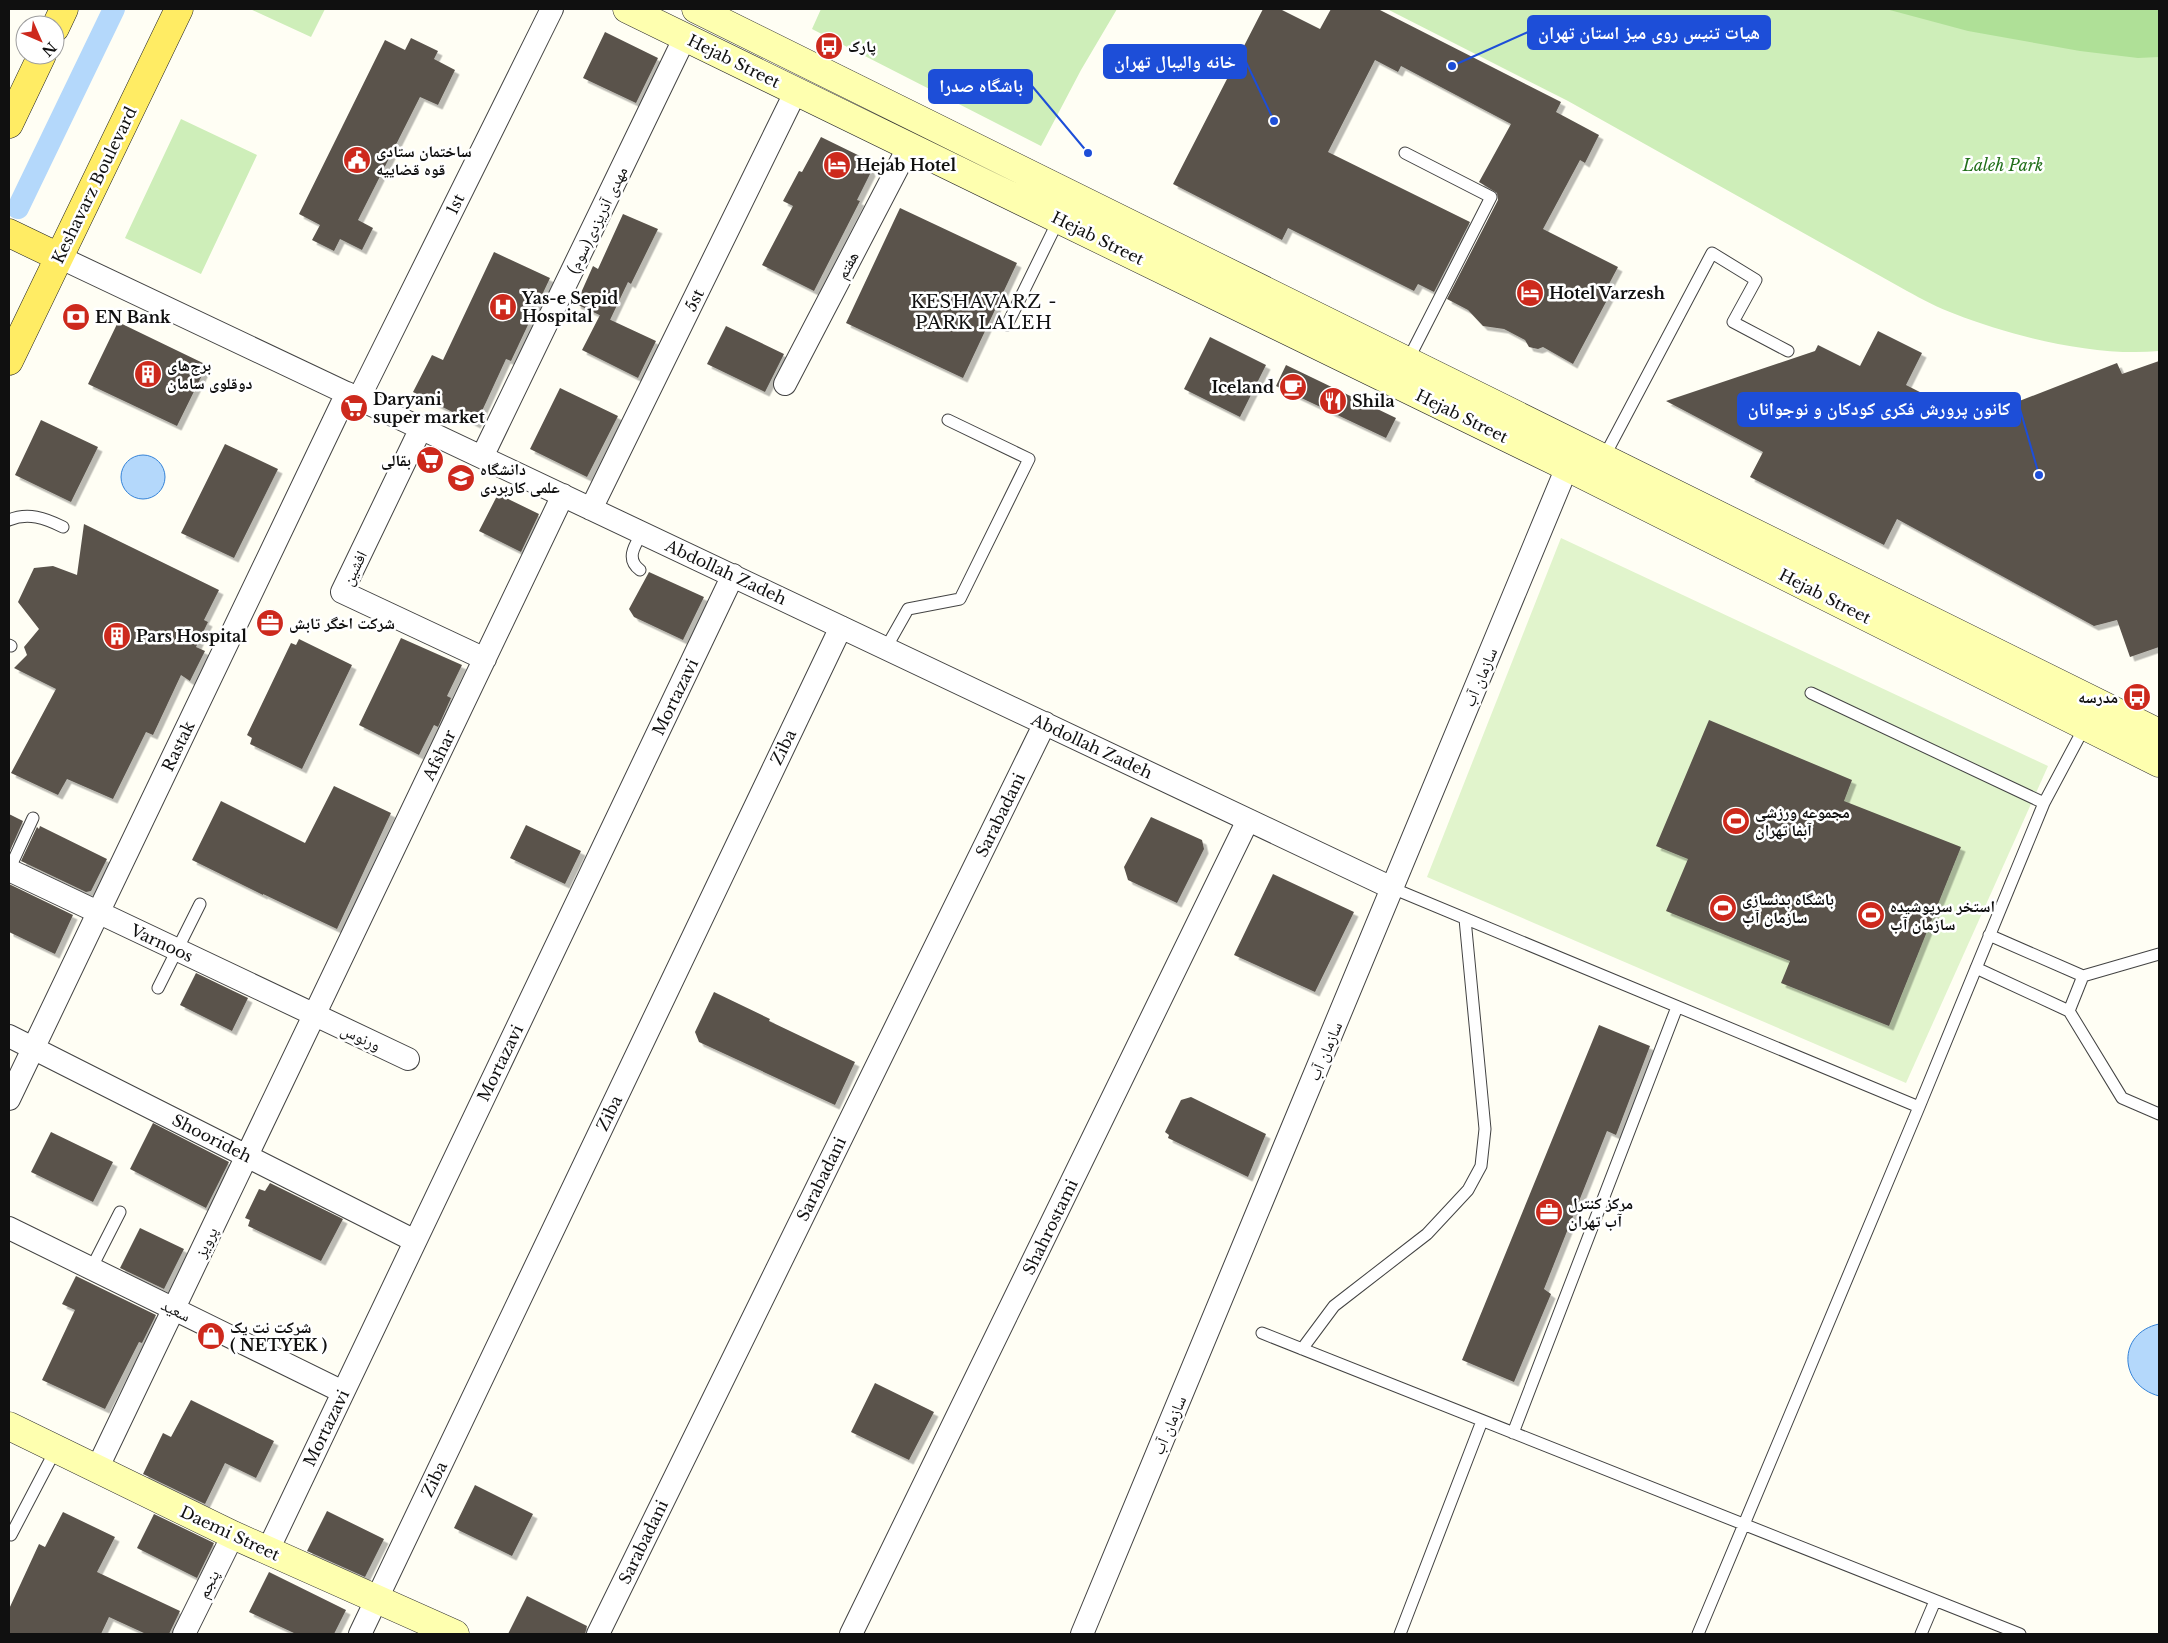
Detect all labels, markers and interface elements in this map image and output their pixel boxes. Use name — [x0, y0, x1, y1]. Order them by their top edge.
north arrow — [15, 15, 65, 65]
callout: هیات تنیس روی میز استان تهران — [1528, 16, 1770, 49]
text: هیات تنیس روی میز استان تهران — [1538, 22, 1760, 44]
street label: Hejab Street — [684, 30, 784, 92]
bus stop icon: پارک — [814, 31, 844, 61]
place label: پارک — [848, 36, 876, 56]
text: N — [38, 38, 60, 60]
callout: خانه والیبال تهران — [1104, 45, 1246, 78]
text: خانه والیبال تهران — [1114, 51, 1236, 73]
callout: باشگاه صدرا — [929, 70, 1032, 103]
text: باشگاه صدرا — [939, 75, 1023, 97]
street label: Keshavarz Boulevard — [47, 103, 141, 267]
place label: ساختمان ستادی قوه قضاییه — [376, 141, 472, 179]
public building icon: ساختمان ستادی قوه قضاییه — [342, 145, 372, 175]
hotel icon: Hejab Hotel — [822, 150, 852, 180]
place label: Hejab Hotel — [856, 155, 956, 175]
park label: Laleh Park — [1962, 155, 2043, 175]
street label: مهدی آذریزدی(سوم) — [562, 163, 633, 277]
street label: 1st — [442, 190, 468, 218]
street label: Hejab Street — [1048, 207, 1148, 269]
street label: هفتم — [831, 248, 863, 283]
hotel icon: Hotel Varzesh — [1515, 278, 1545, 308]
place label: Hotel Varzesh — [1549, 283, 1666, 303]
street label: 5st — [680, 286, 708, 314]
place label: Yas-e Sepid Hospital — [521, 288, 618, 326]
district label: KESHAVARZ - PARK LALEH — [910, 291, 1058, 334]
hospital icon: Yas-e Sepid Hospital — [488, 292, 518, 322]
bank icon: EN Bank — [61, 302, 91, 332]
place label: EN Bank — [95, 307, 171, 327]
place label: برج‌های دوقلوی سامان — [167, 355, 253, 393]
building icon: برج‌های دوقلوی سامان — [133, 359, 163, 389]
cafe icon: Iceland — [1278, 372, 1308, 402]
place label: Iceland — [1212, 377, 1274, 397]
street label: Hejab Street — [1412, 385, 1512, 447]
restaurant icon: Shila — [1318, 386, 1348, 416]
place label: Daryani super market — [373, 389, 486, 427]
place label: Shila — [1352, 391, 1395, 411]
supermarket icon: Daryani super market — [339, 393, 369, 423]
callout: کانون پرورش فکری کودکان و نوجوانان — [1738, 393, 2020, 426]
text: کانون پرورش فکری کودکان و نوجوانان — [1748, 398, 2010, 420]
supermarket icon: بقالی — [415, 445, 445, 475]
place label: بقالی — [381, 450, 411, 470]
place label: دانشگاه علمی کاربردی — [480, 459, 560, 497]
school or university icon: دانشگاه علمی کاربردی — [446, 463, 476, 493]
street label: Abdollah Zadeh — [661, 535, 790, 609]
street label: افشین — [337, 547, 372, 589]
street label: Hejab Street — [1776, 564, 1874, 628]
office icon: شرکت اخگر تابش — [255, 608, 285, 638]
place label: شرکت اخگر تابش — [289, 613, 395, 633]
building icon: Pars Hospital — [102, 621, 132, 651]
place label: Pars Hospital — [136, 626, 247, 646]
street label: سازمان آب — [1459, 644, 1502, 710]
street label: Mortazavi — [648, 655, 702, 739]
bus stop icon: مدرسه — [2122, 682, 2152, 712]
place label: مدرسه — [2078, 687, 2118, 707]
street label: Abdollah Zadeh — [1027, 709, 1156, 783]
street label: Rastak — [157, 717, 199, 774]
street label: Afshar — [418, 726, 460, 784]
street label: Ziba — [766, 726, 800, 768]
street label: Sarabadani — [971, 769, 1029, 860]
place label: مجموعه ورزشی آبفا تهران — [1755, 802, 1850, 840]
sports icon: مجموعه ورزشی آبفا تهران — [1721, 806, 1751, 836]
place label: باشگاه بدنسازی سازمان آب — [1742, 889, 1834, 927]
sports icon: باشگاه بدنسازی سازمان آب — [1708, 893, 1738, 923]
place label: استخر سرپوشیده سازمان آب — [1890, 896, 1995, 934]
sports icon: استخر سرپوشیده سازمان آب — [1856, 900, 1886, 930]
street label: Varnoos — [127, 919, 196, 966]
street label: سازمان آب — [1304, 1018, 1347, 1084]
street label: ورنوس — [337, 1019, 384, 1056]
street label: Mortazavi — [473, 1021, 527, 1105]
street label: Ziba — [592, 1092, 626, 1134]
street label: Shoorideh — [169, 1109, 255, 1167]
street label: Sarabadani — [792, 1133, 850, 1224]
street label: Shahrostami — [1018, 1175, 1082, 1278]
place label: مرکز کنترل آب تهران — [1568, 1193, 1633, 1231]
office icon: مرکز کنترل آب تهران — [1534, 1197, 1564, 1227]
street label: پرویز — [190, 1223, 222, 1261]
street label: سعید — [158, 1294, 194, 1326]
place label: شرکت نت یک ( NETYEK ) — [230, 1317, 327, 1355]
shop icon: شرکت نت یک ( NETYEK ) — [196, 1321, 226, 1351]
street label: Mortazavi — [299, 1386, 353, 1470]
street label: سازمان آب — [1148, 1392, 1191, 1458]
street label: Ziba — [417, 1458, 451, 1500]
street label: Sarabadani — [614, 1496, 672, 1587]
street label: Daemi Street — [177, 1501, 283, 1565]
street label: پنجم — [193, 1566, 224, 1602]

